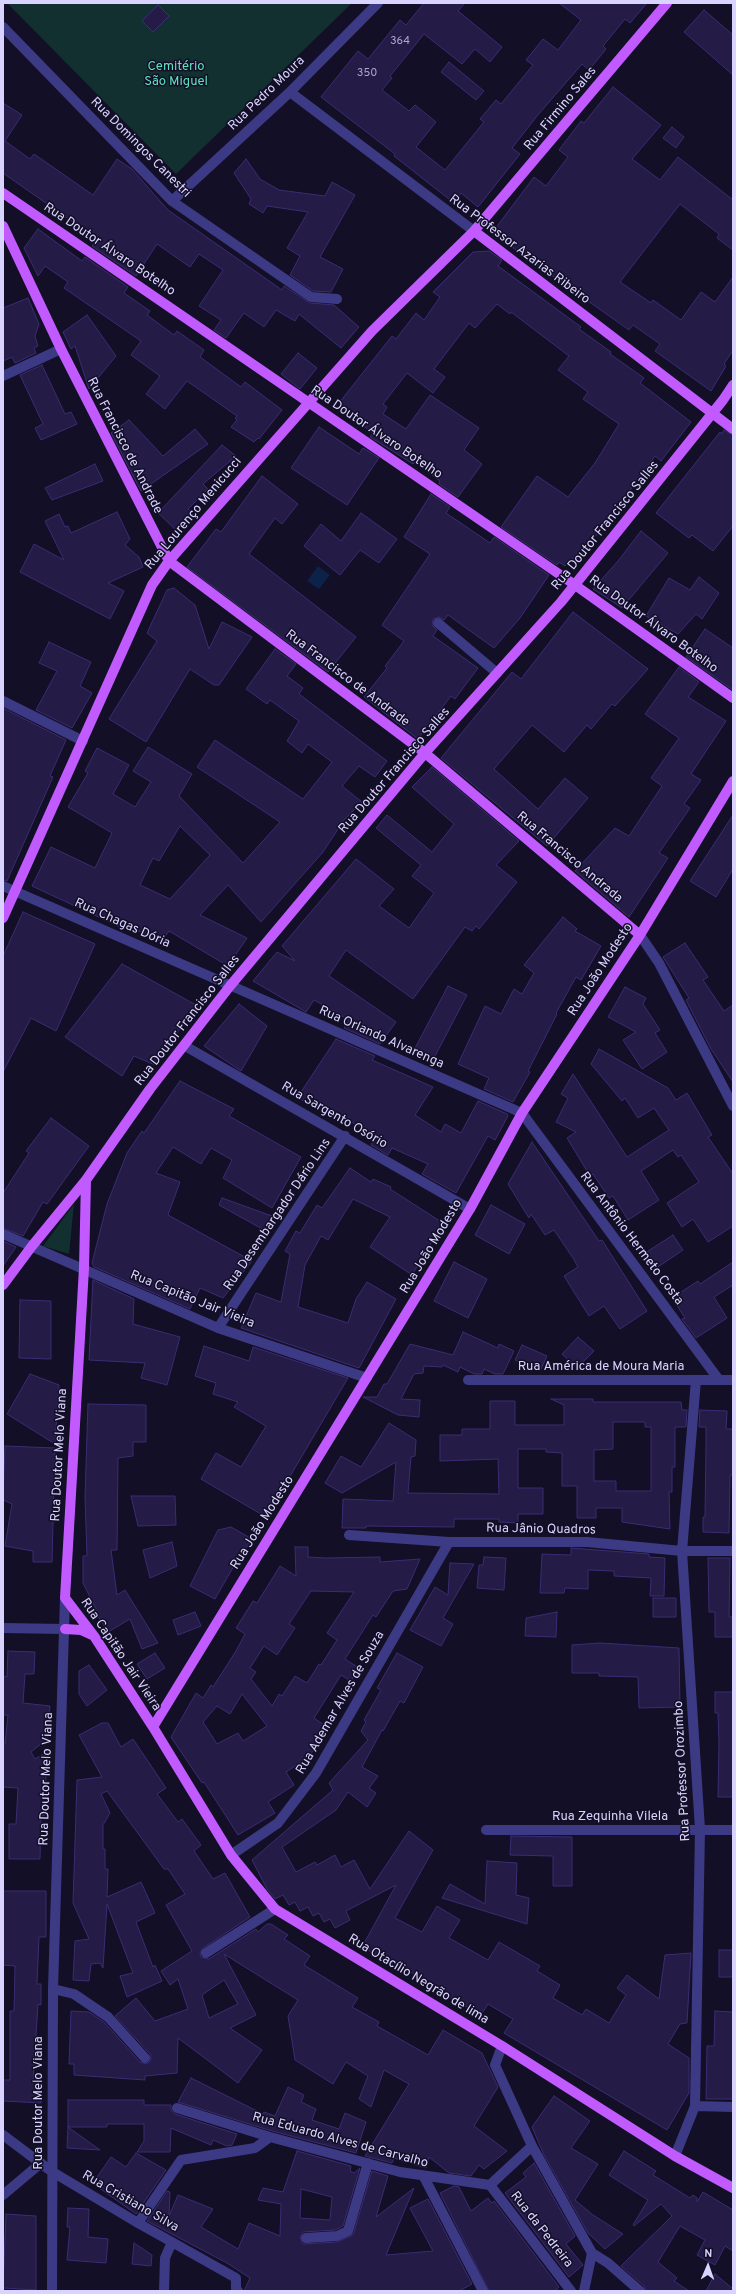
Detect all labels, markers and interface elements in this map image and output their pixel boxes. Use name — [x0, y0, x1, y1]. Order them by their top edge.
house number: 364 — [390, 35, 410, 49]
street label: Rua Pedro Moura — [225, 54, 309, 134]
park label: Cemitério São Miguel — [144, 59, 208, 90]
street label: Rua Firmino Sales — [521, 64, 601, 154]
house number: 350 — [357, 67, 377, 81]
street label: Rua Domingos Canestri — [87, 95, 193, 201]
street label: Rua Professor Azarias Ribeiro — [445, 192, 593, 308]
street label: Rua Doutor Álvaro Botelho — [40, 200, 178, 300]
street label: Rua Francisco de Andrade — [83, 375, 165, 517]
street label: Rua Doutor Álvaro Botelho — [307, 383, 445, 483]
street label: Rua Lourenço Menicucci — [142, 455, 246, 573]
street label: Rua Doutor Francisco Salles — [549, 458, 663, 594]
street label: Rua Doutor Álvaro Botelho — [585, 573, 721, 677]
street label: Rua Francisco de Andrade — [282, 627, 412, 731]
street label: Rua Doutor Francisco Salles — [336, 705, 454, 837]
street label: Rua Francisco Andrada — [513, 809, 625, 907]
street label: Rua Chagas Dória — [72, 896, 172, 952]
street label: Rua João Modesto — [565, 921, 637, 1019]
street label: Rua Doutor Francisco Salles — [132, 952, 244, 1090]
street label: Rua Orlando Alvarenga — [316, 1003, 446, 1073]
street label: Rua Sargento Osório — [278, 1079, 390, 1153]
street label: Rua Desembargador Dário Lins — [221, 1136, 335, 1294]
street label: Rua Antônio Hermeto Costa — [576, 1169, 686, 1309]
street label: Rua João Modesto — [398, 1197, 466, 1297]
street label: Rua Capitão Jair Vieira — [128, 1268, 256, 1332]
street label: Rua América de Moura Maria — [518, 1359, 684, 1375]
street label: Rua Doutor Melo Viana — [49, 1388, 71, 1522]
street label: Rua João Modesto — [228, 1473, 298, 1573]
street label: Rua Jânio Quadros — [486, 1521, 596, 1539]
street label: Rua Capitão Jair Vieira — [76, 1596, 164, 1714]
street label: Rua Ademar Alves de Souza — [294, 1629, 388, 1777]
street label: Rua Professor Orozimbo — [672, 1700, 694, 1842]
street label: Rua Doutor Melo Viana — [37, 1712, 57, 1846]
street label: Rua Zequinha Vilela — [552, 1809, 668, 1825]
street label: Rua Otacílio Negrão de lima — [345, 1932, 491, 2028]
street label: Rua Doutor Melo Viana — [31, 2036, 47, 2170]
street label: Rua Eduardo Alves de Carvalho — [250, 2110, 430, 2172]
street label: Rua Cristiano Silva — [79, 2168, 181, 2236]
street label: Rua da Pedreira — [506, 2189, 576, 2271]
north arrow — [688, 2246, 728, 2286]
text: N — [704, 2247, 713, 2261]

